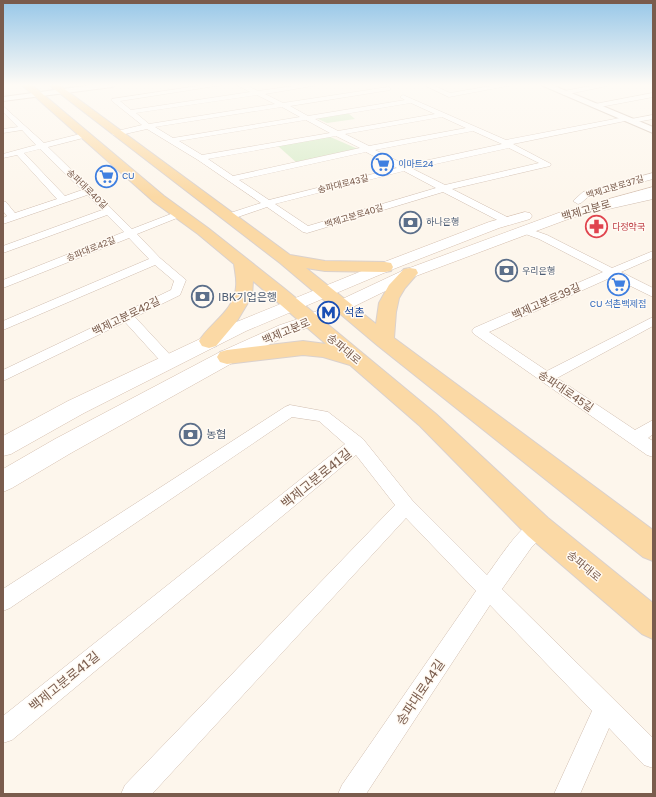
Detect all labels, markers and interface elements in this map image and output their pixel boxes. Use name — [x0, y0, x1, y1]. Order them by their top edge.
supermarket icon: 이마트24 — [370, 151, 396, 177]
place label: 이마트24 — [398, 158, 434, 169]
supermarket icon: CU — [93, 163, 119, 189]
street label: 송파대로40길 — [65, 166, 110, 211]
place label: CU — [122, 170, 135, 181]
street label: 송파대로43길 — [316, 172, 370, 195]
street label: 백제고분로37길 — [585, 173, 645, 201]
street label: 백제고분로 — [560, 196, 612, 223]
street label: 백제고분로40길 — [323, 201, 385, 230]
bank icon: 하나은행 — [397, 209, 423, 235]
pharmacy icon: 다정약국 — [583, 214, 609, 240]
place label: 하나은행 — [426, 216, 459, 227]
place label: 다정약국 — [612, 221, 646, 232]
street label: 송파대로42길 — [65, 234, 117, 263]
bank icon: 우리은행 — [493, 258, 519, 284]
place label: 우리은행 — [522, 265, 555, 276]
supermarket icon: CU 석촌백제점 — [605, 272, 631, 298]
street label: 백제고분로39길 — [509, 280, 582, 321]
bank icon: IBK기업은행 — [189, 284, 215, 310]
place label: IBK기업은행 — [218, 290, 277, 303]
street label: 백제고분로42길 — [90, 294, 162, 338]
place label: CU 석촌백제점 — [590, 298, 646, 309]
metro station icon: 석촌 — [315, 299, 341, 325]
place label: 석촌 — [344, 305, 364, 318]
street label: 백제고분로 — [260, 315, 312, 346]
street label: 송파대로 — [325, 331, 364, 367]
street label: 송파대로45길 — [536, 367, 596, 414]
bank icon: 농협 — [178, 421, 204, 447]
place label: 농협 — [206, 427, 226, 440]
street label: 백제고분로41길 — [278, 445, 354, 511]
street label: 송파대로 — [565, 548, 604, 584]
street label: 백제고분로41길 — [26, 648, 102, 714]
street label: 송파대로44길 — [392, 656, 448, 728]

